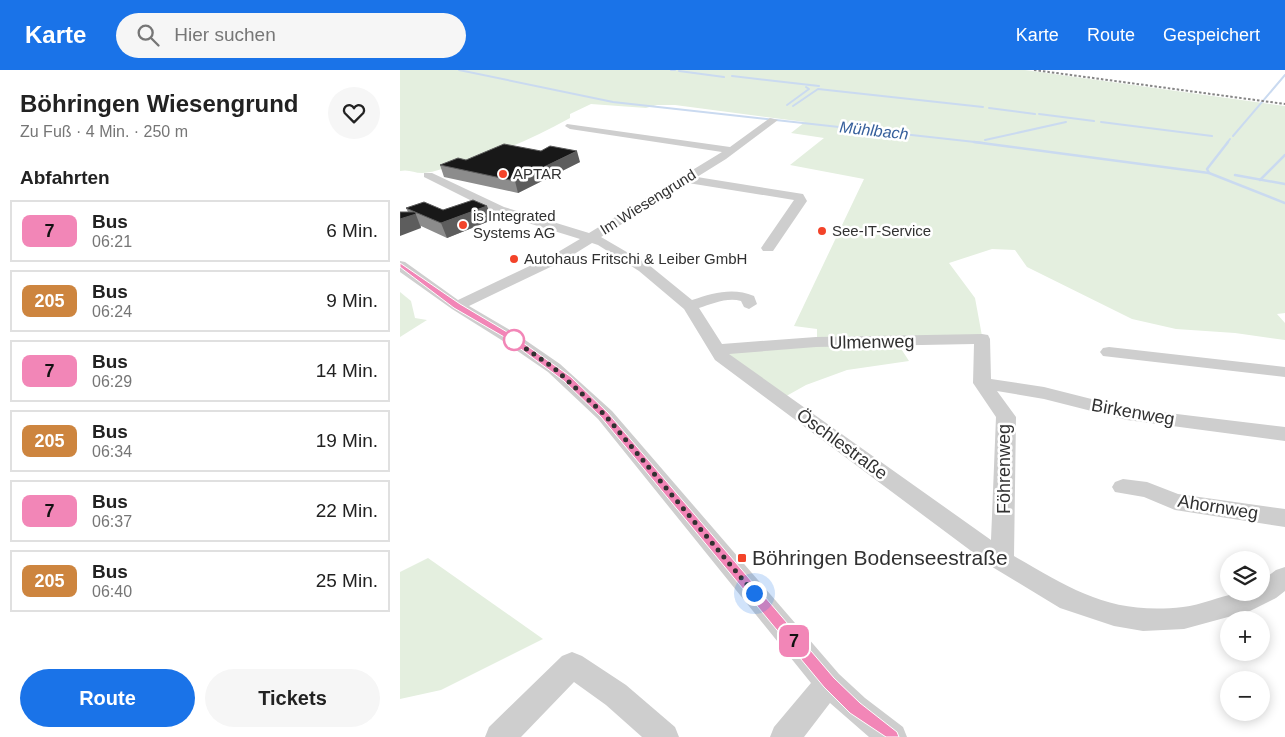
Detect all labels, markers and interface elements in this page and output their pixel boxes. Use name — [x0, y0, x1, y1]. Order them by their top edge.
search box — [116, 13, 466, 58]
text: Karte — [25, 21, 86, 48]
icon: search — [134, 21, 162, 49]
text: Hier suchen — [174, 24, 276, 45]
text: Karte — [1016, 25, 1059, 45]
text: Route — [1087, 25, 1135, 45]
text: Gespeichert — [1163, 25, 1260, 45]
button: heart — [328, 87, 380, 139]
text: Böhringen Wiesengrund — [20, 90, 298, 117]
water label: Mühlbach — [839, 118, 909, 143]
text: Zu Fuß · 4 Min. · 250 m — [20, 123, 188, 140]
place label: APTAR — [513, 165, 562, 182]
street label: Im Wiesengrund — [597, 165, 699, 238]
text: Abfahrten — [20, 167, 110, 188]
marker: APTAR — [497, 168, 509, 180]
place label: is Integrated Systems AG — [473, 207, 556, 241]
text: Bus — [92, 211, 128, 232]
marker: is Integrated Systems AG — [457, 219, 469, 231]
text: 6 Min. — [326, 220, 378, 241]
text: 7 — [44, 221, 55, 241]
place label: See-IT-Service — [832, 222, 931, 239]
marker: See-IT-Service — [816, 225, 828, 237]
text: 06:21 — [92, 233, 132, 250]
place label: Autohaus Fritschi & Leiber GmbH — [524, 250, 747, 267]
marker: Autohaus Fritschi & Leiber GmbH — [508, 253, 520, 265]
text: Bus — [92, 281, 128, 302]
text: 9 Min. — [326, 290, 378, 311]
text: 205 — [34, 291, 65, 311]
text: 06:24 — [92, 303, 132, 320]
unlabelled marker — [503, 329, 525, 351]
street label: Ulmenweg — [829, 331, 915, 353]
text: Bus — [92, 351, 128, 372]
text: 14 Min. — [316, 360, 378, 381]
text: 7 — [44, 361, 55, 381]
text: 06:29 — [92, 373, 132, 390]
street label: Birkenweg — [1090, 395, 1176, 429]
street label: Öschlestraße — [793, 404, 891, 484]
text: Bus — [92, 421, 128, 442]
street label: Föhrenweg — [994, 424, 1014, 514]
text: 19 Min. — [316, 430, 378, 451]
text: 205 — [34, 431, 65, 451]
text: 06:34 — [92, 443, 132, 460]
text: Bus — [92, 491, 128, 512]
street label: Ahornweg — [1176, 491, 1260, 523]
text: 22 Min. — [316, 500, 378, 521]
text: 7 — [44, 501, 55, 521]
text: 06:37 — [92, 513, 132, 530]
place label: Böhringen Bodenseestraße — [752, 546, 1008, 569]
map controls — [1220, 551, 1270, 721]
button: layers — [1220, 551, 1270, 601]
marker: Böhringen Bodenseestraße — [736, 552, 748, 564]
text: Bus — [92, 561, 128, 582]
text: 25 Min. — [316, 570, 378, 591]
text: 205 — [34, 571, 65, 591]
your location — [742, 581, 767, 606]
text: 06:40 — [92, 583, 132, 600]
button: + — [1220, 611, 1270, 661]
line badge: 7 — [778, 625, 810, 657]
text: 7 — [789, 631, 799, 651]
button: Route — [20, 669, 195, 727]
button: Tickets — [205, 669, 380, 727]
button: − — [1220, 671, 1270, 721]

